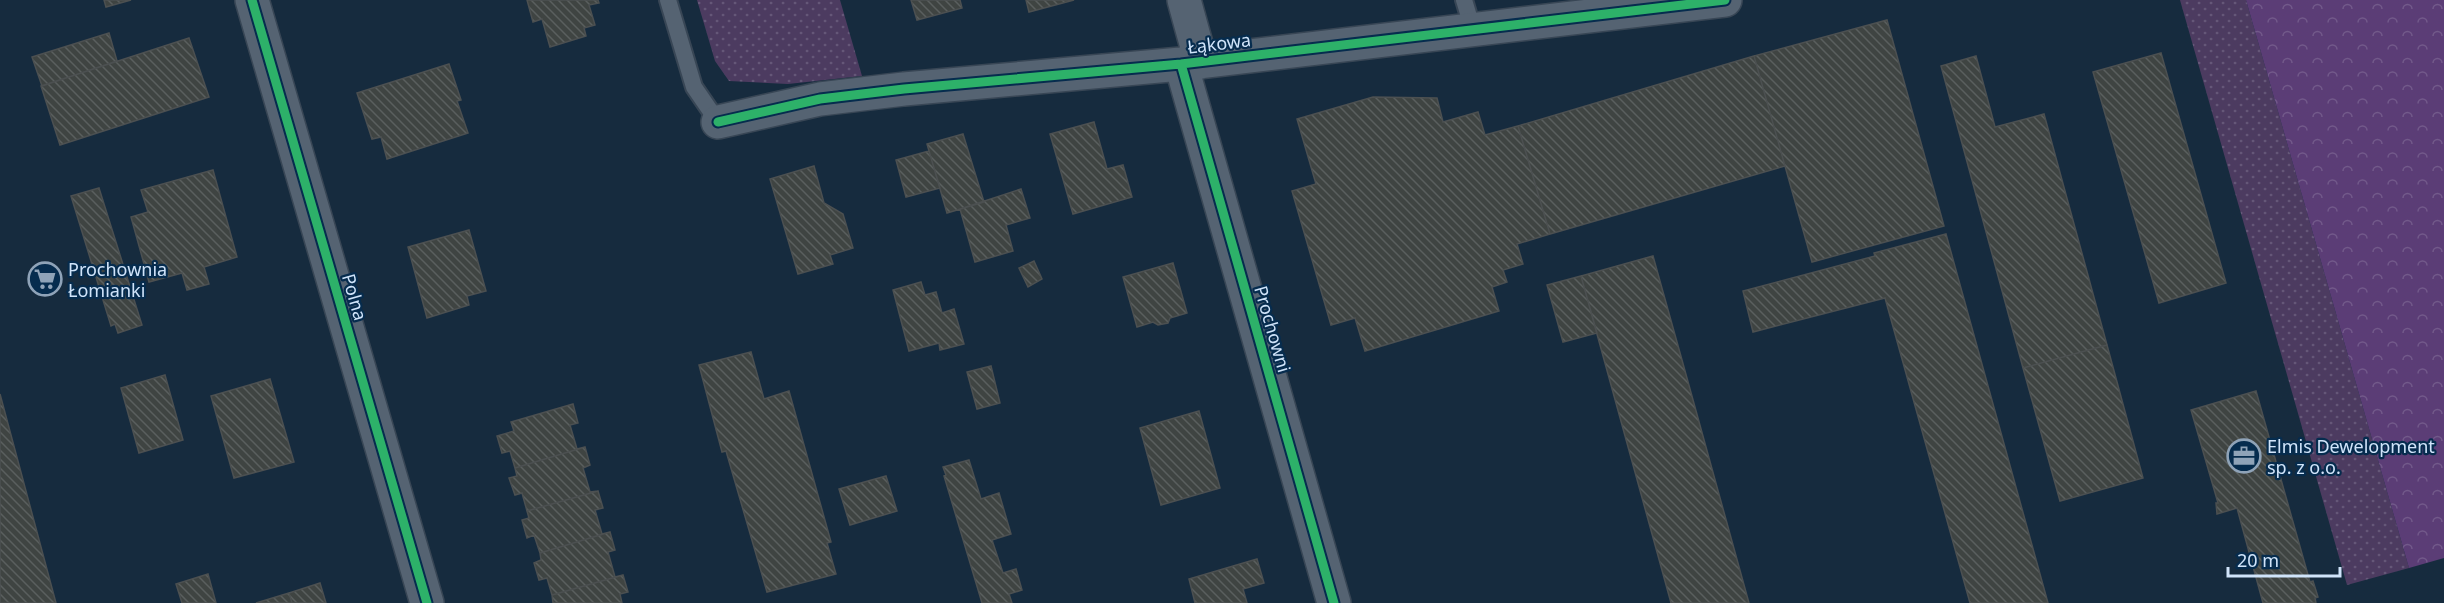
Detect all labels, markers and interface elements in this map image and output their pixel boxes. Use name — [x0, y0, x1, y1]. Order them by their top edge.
street label: Łąkowa — [1186, 27, 1252, 59]
place label: Prochownia Łomianki — [68, 257, 167, 302]
supermarket icon: Prochownia Łomianki — [27, 261, 63, 297]
street label: Polna — [337, 271, 373, 323]
street label: Prochowni — [1249, 283, 1297, 375]
place label: Elmis Dewelopment sp. z o.o. — [2267, 434, 2435, 479]
office icon: Elmis Dewelopment sp. z o.o. — [2226, 438, 2262, 474]
scale bar — [2228, 540, 2340, 578]
text: 20 m — [2237, 548, 2279, 572]

